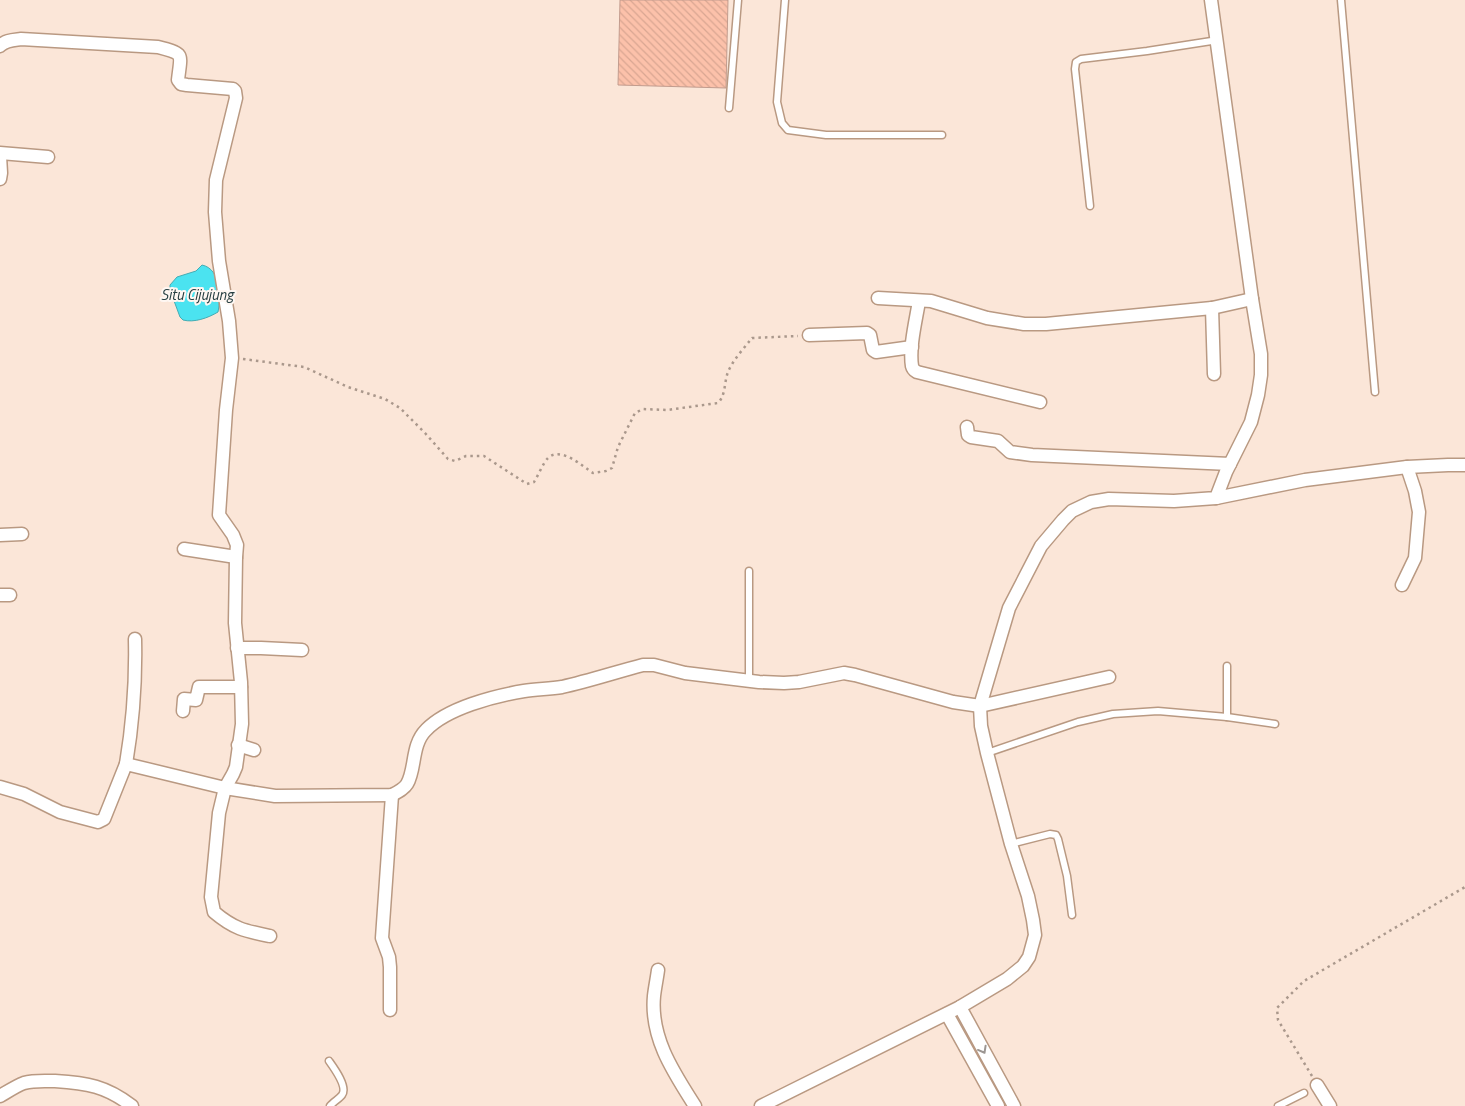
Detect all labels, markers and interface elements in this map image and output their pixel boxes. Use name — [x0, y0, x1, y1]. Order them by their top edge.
water label: Situ Cijujung — [161, 283, 235, 306]
one-way arrow — [977, 1044, 987, 1053]

